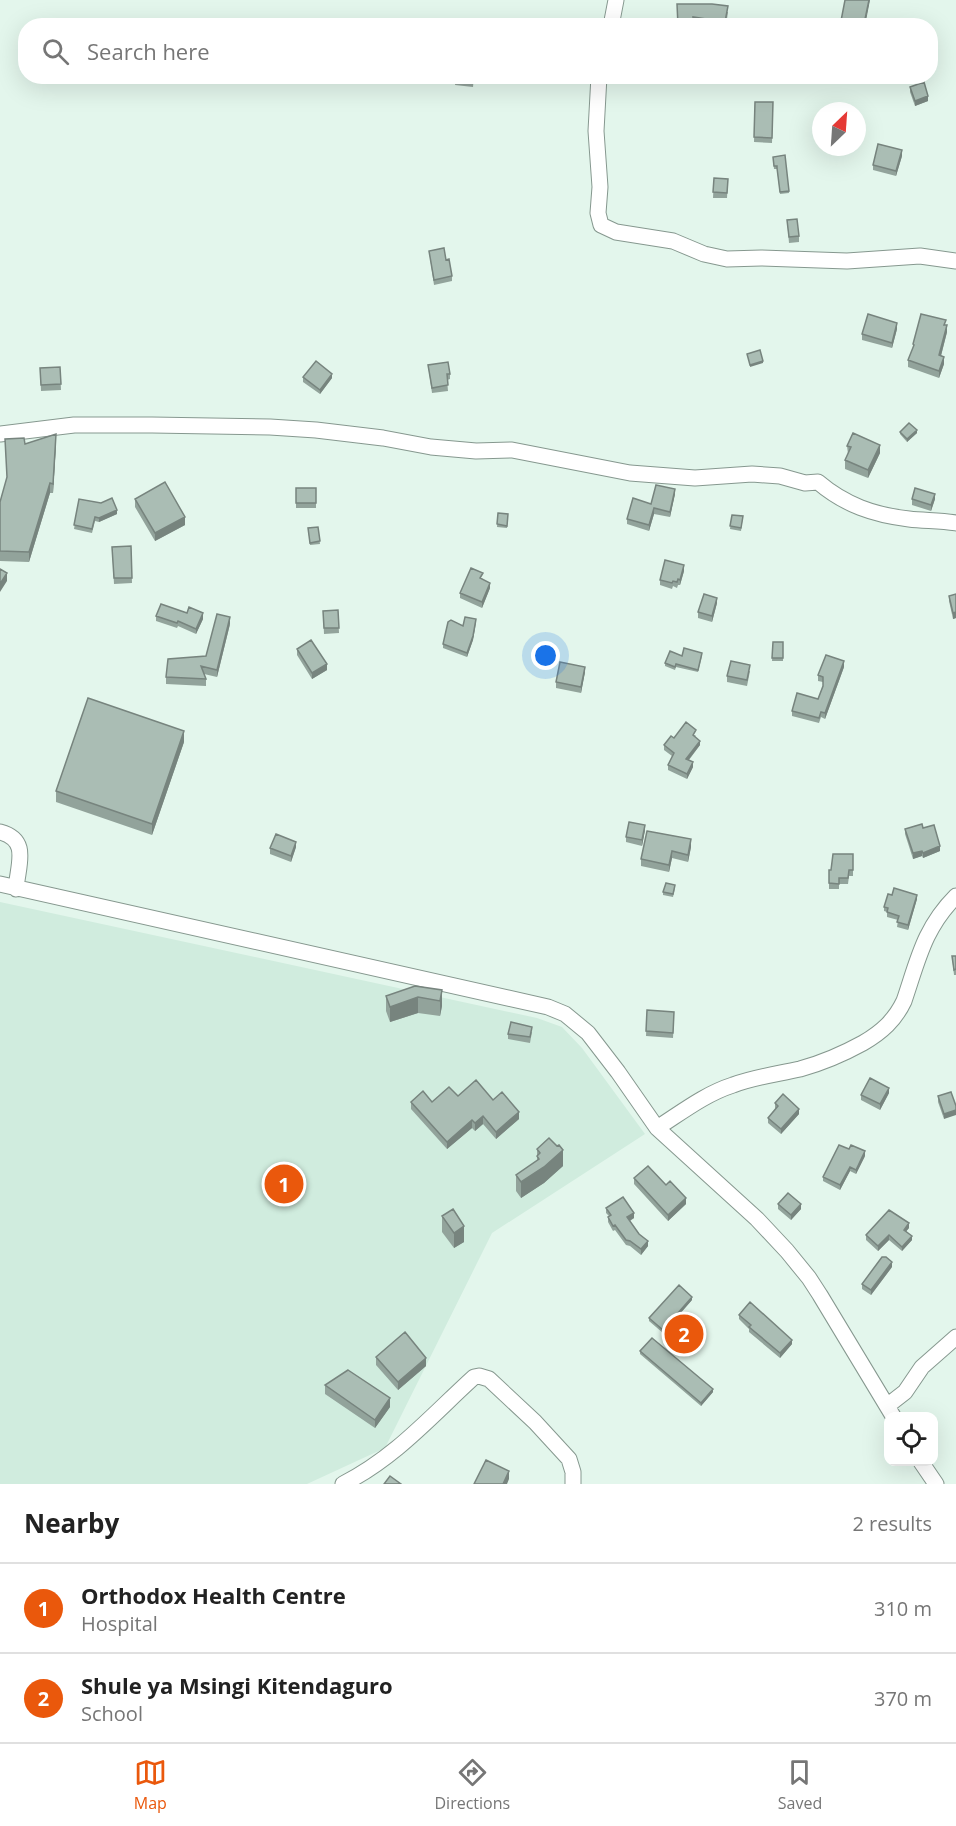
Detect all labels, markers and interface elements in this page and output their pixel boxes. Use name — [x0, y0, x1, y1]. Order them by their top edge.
search box — [18, 18, 938, 84]
icon: search — [39, 35, 72, 68]
text: Search here — [87, 36, 210, 66]
north arrow — [812, 102, 866, 156]
your location — [531, 641, 560, 670]
pin: 1 — [264, 1162, 304, 1206]
pin: 2 — [664, 1312, 704, 1356]
map controls — [884, 1412, 938, 1466]
button: locate — [884, 1412, 938, 1466]
text: Nearby — [24, 1505, 119, 1541]
text: 2 results — [852, 1510, 932, 1537]
text: Orthodox Health Centre — [81, 1580, 346, 1610]
text: 1 — [38, 1595, 49, 1622]
text: 310 m — [874, 1595, 932, 1622]
text: Hospital — [81, 1610, 158, 1637]
text: Shule ya Msingi Kitendaguro — [81, 1670, 393, 1700]
text: 2 — [38, 1685, 49, 1712]
text: 370 m — [874, 1685, 932, 1712]
text: School — [81, 1700, 143, 1727]
tab: Map — [134, 1756, 167, 1814]
tab: Directions — [434, 1756, 510, 1814]
tab: Saved — [778, 1756, 822, 1814]

